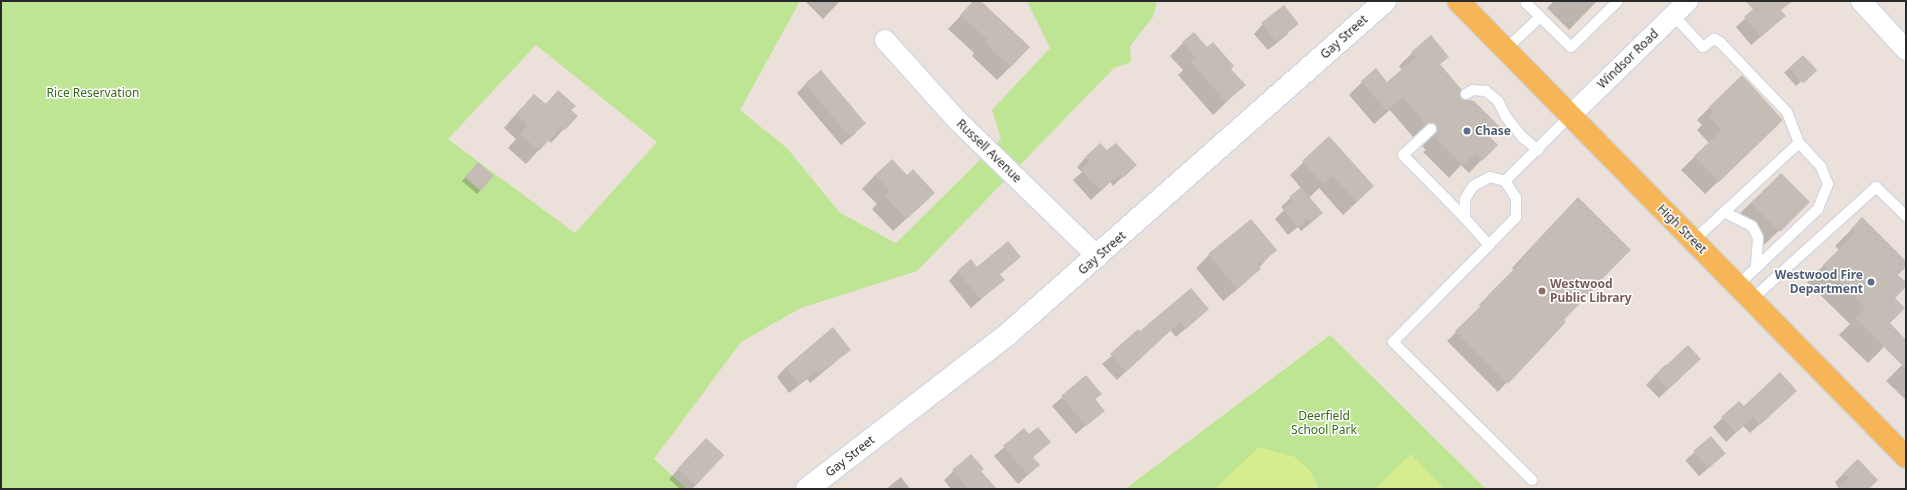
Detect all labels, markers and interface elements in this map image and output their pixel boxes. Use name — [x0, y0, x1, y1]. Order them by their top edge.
street label: Gay Street — [1318, 12, 1370, 62]
street label: Windsor Road — [1595, 26, 1661, 92]
park label: Rice Reservation — [47, 86, 139, 100]
street label: Russell Avenue — [954, 116, 1024, 186]
place label: Chase — [1475, 124, 1511, 138]
marker: Chase — [1462, 126, 1472, 136]
street label: High Street — [1654, 201, 1710, 257]
street label: Gay Street — [1075, 228, 1129, 278]
place label: Westwood Fire Department — [1775, 268, 1863, 296]
place label: Westwood Public Library — [1550, 277, 1632, 305]
marker: Westwood Fire Department — [1866, 277, 1876, 287]
marker: Westwood Public Library — [1537, 286, 1547, 296]
park label: Deerfield School Park — [1291, 409, 1357, 437]
street label: Gay Street — [823, 432, 877, 480]

